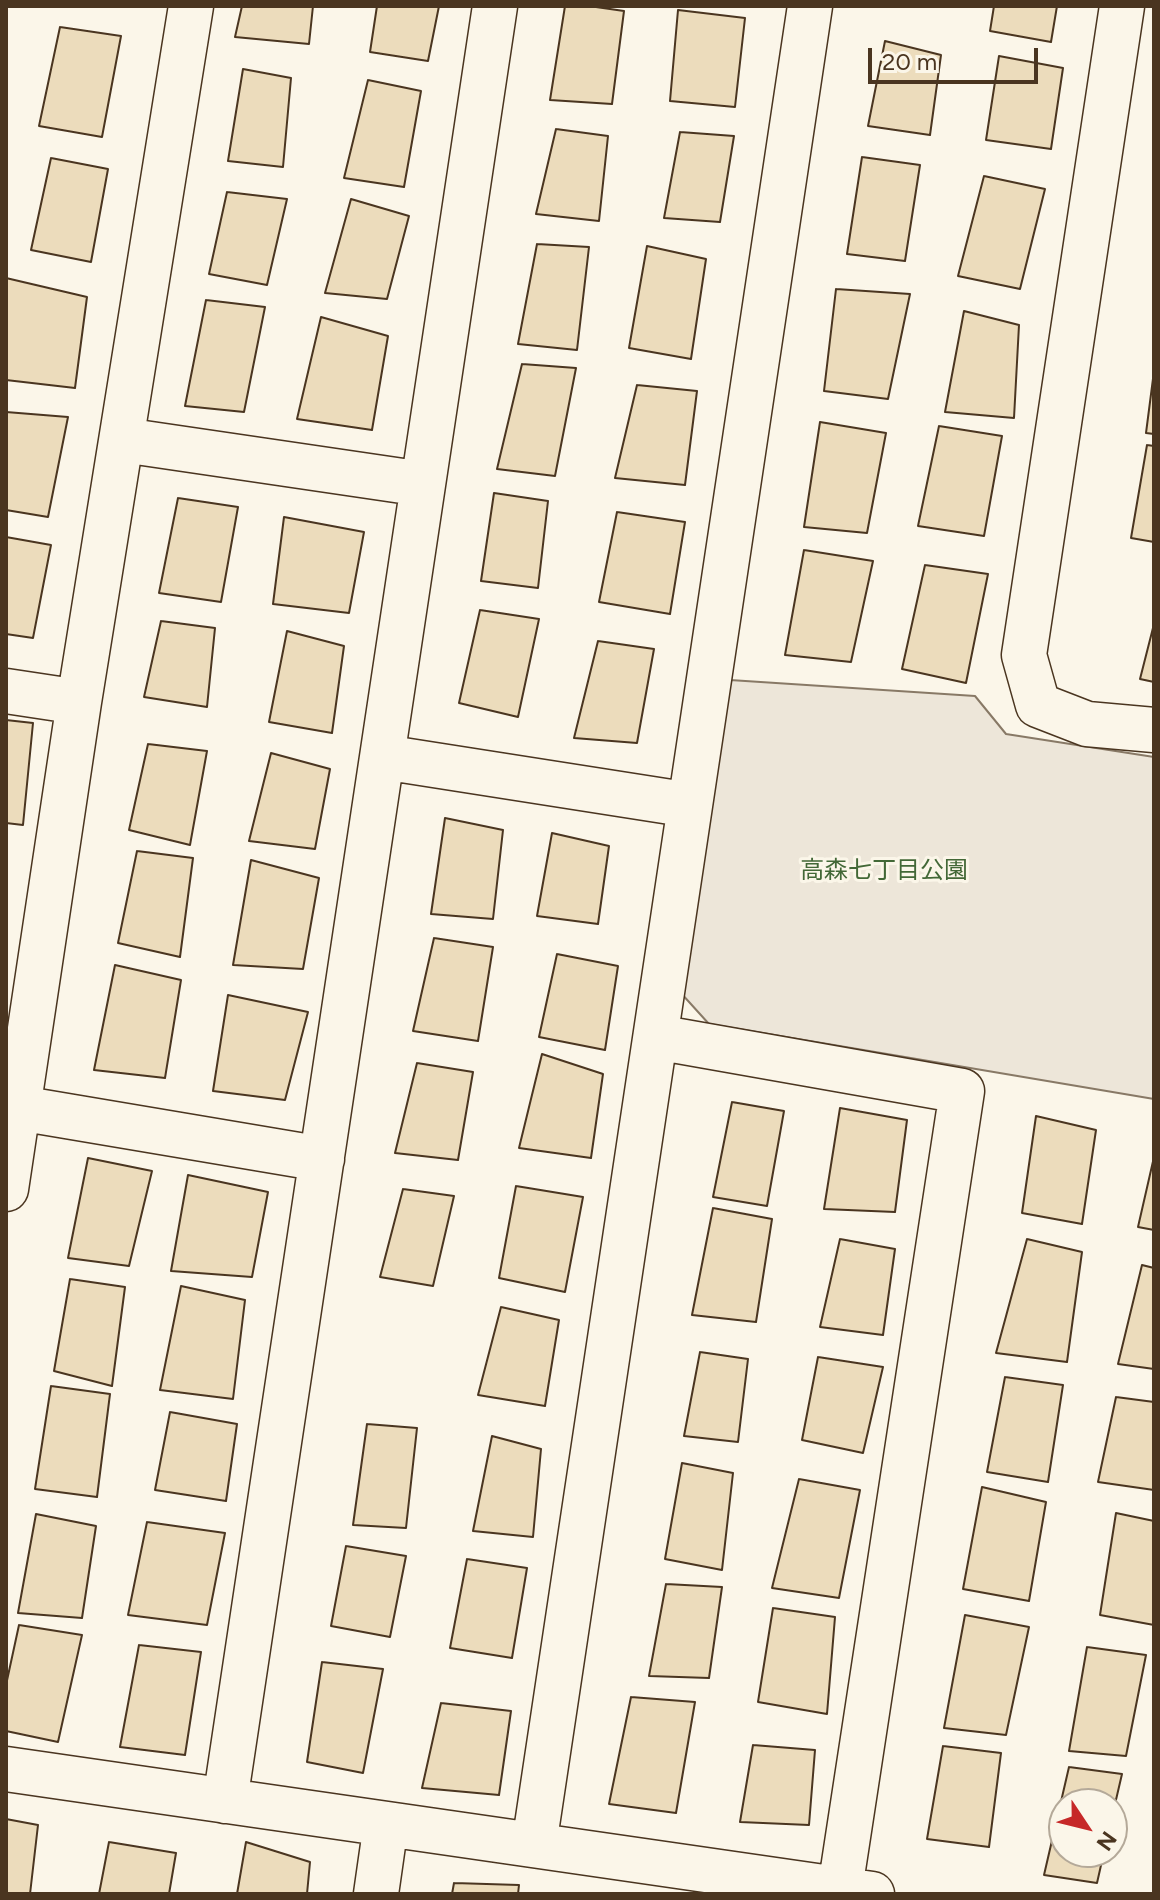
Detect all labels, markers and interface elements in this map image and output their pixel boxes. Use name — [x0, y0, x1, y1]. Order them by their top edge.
scale bar — [872, 32, 1042, 82]
text: 20 m — [882, 47, 937, 76]
park label: 高森七丁目公園 — [800, 857, 968, 885]
north arrow — [1048, 1788, 1128, 1868]
text: N — [1090, 1826, 1122, 1856]

